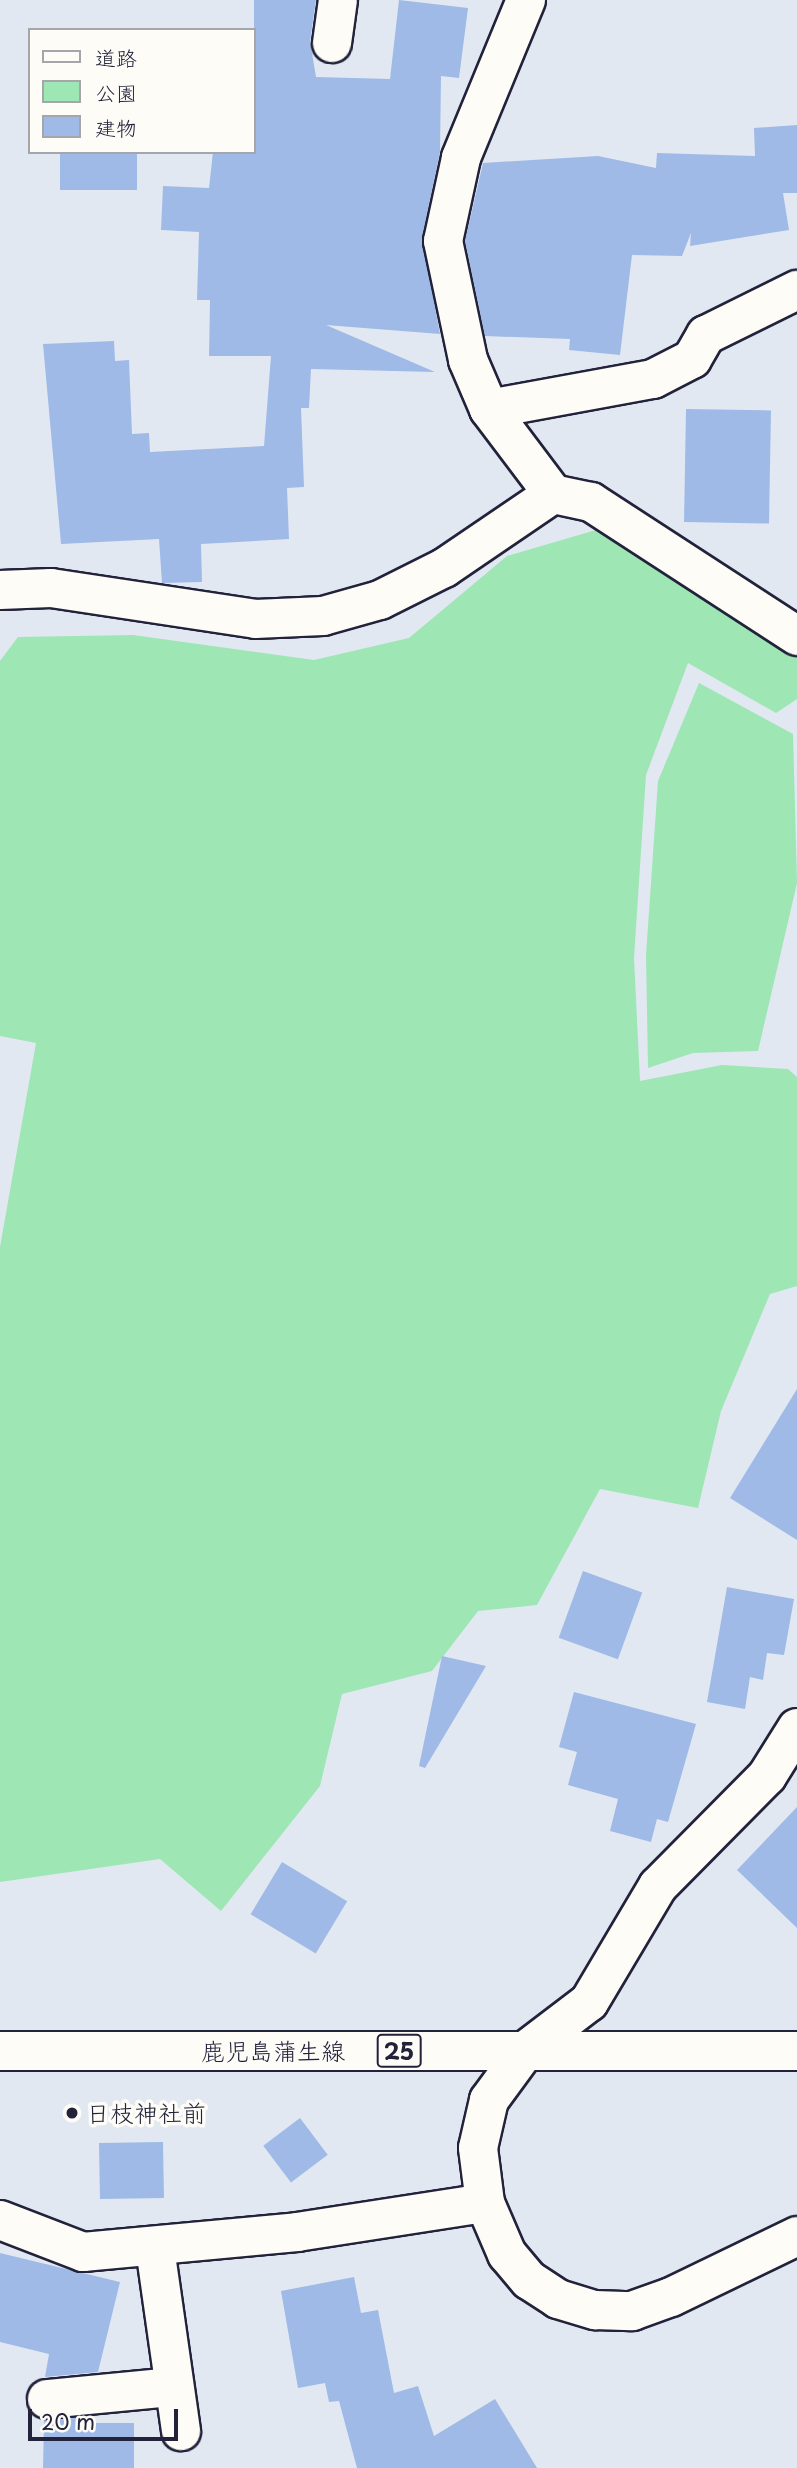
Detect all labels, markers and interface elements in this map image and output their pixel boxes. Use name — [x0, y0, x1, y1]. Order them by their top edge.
legend — [28, 28, 256, 154]
text: 道路 — [95, 41, 137, 73]
text: 公園 — [95, 76, 137, 108]
text: 建物 — [95, 111, 137, 143]
road number: 25 — [376, 2032, 422, 2070]
street label: 鹿児島蒲生線 — [201, 2037, 345, 2065]
place label: 日枝神社前 — [86, 2099, 206, 2127]
marker: 日枝神社前 — [64, 2105, 80, 2121]
scale bar — [32, 2394, 182, 2438]
text: 20 m — [41, 2405, 95, 2437]

